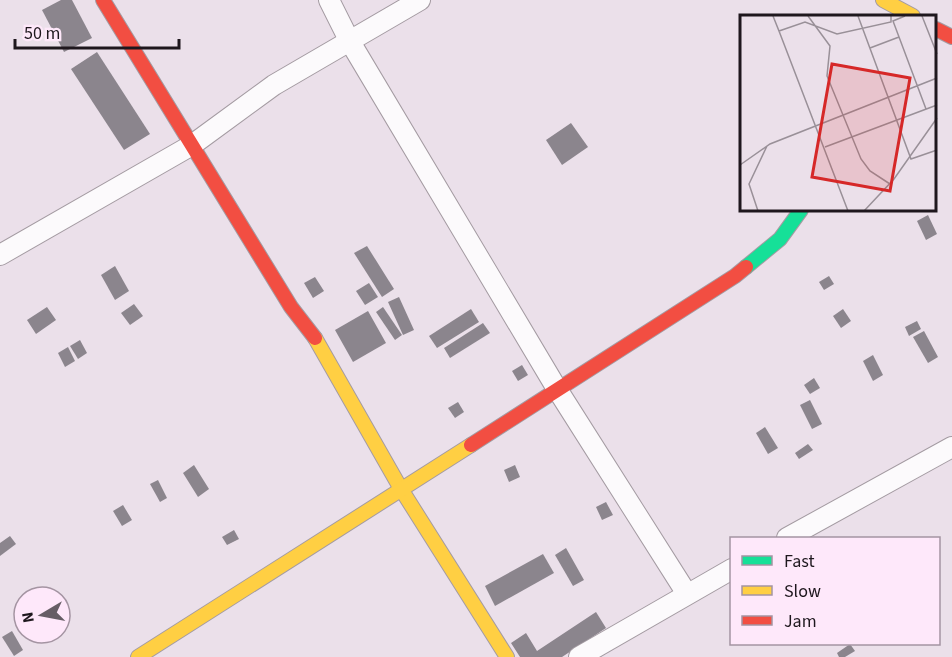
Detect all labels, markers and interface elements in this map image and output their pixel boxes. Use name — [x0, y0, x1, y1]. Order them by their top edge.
scale bar — [15, 12, 178, 50]
inset map — [740, 15, 937, 212]
text: 50 m — [24, 21, 60, 46]
legend — [730, 537, 940, 645]
text: Fast — [784, 549, 815, 574]
text: Slow — [784, 579, 821, 604]
north arrow — [12, 585, 72, 645]
text: Jam — [784, 609, 817, 634]
text: N — [16, 610, 40, 625]

